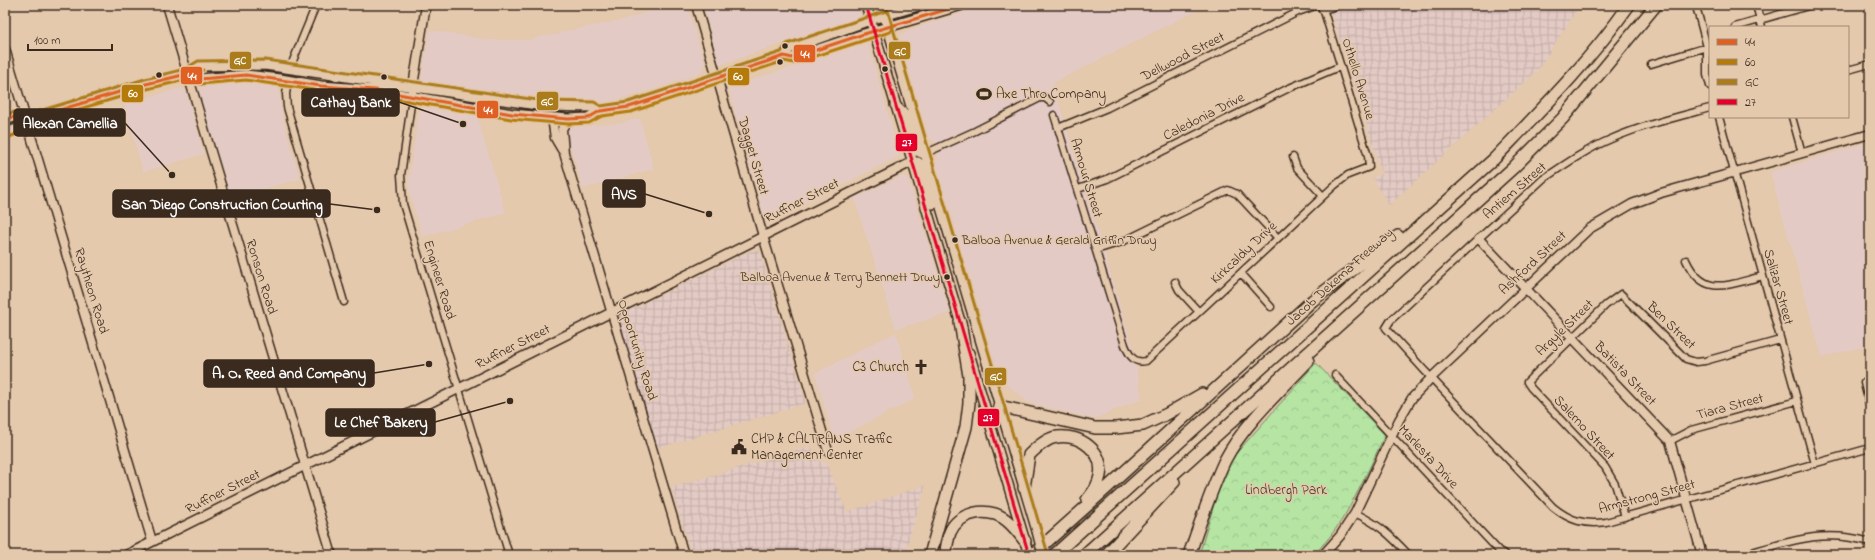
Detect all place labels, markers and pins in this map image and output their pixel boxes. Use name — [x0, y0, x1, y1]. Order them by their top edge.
unlabelled marker — [780, 41, 790, 51]
unlabelled marker — [775, 57, 785, 67]
unlabelled marker — [880, 64, 890, 74]
unlabelled marker — [154, 70, 164, 80]
unlabelled marker — [379, 72, 389, 82]
place label: Axe Thro Company — [996, 84, 1106, 106]
sports icon: Axe Thro Company — [975, 85, 993, 103]
callout: Cathay Bank — [302, 89, 399, 116]
callout: Alexan Camellia — [14, 109, 125, 136]
callout: AVS — [603, 180, 645, 207]
callout: San Diego Construction Courting — [113, 190, 330, 217]
place label: Balboa Avenue & Gerald Griffin Drwy — [961, 231, 1156, 251]
marker: Balboa Avenue & Gerald Griffin Drwy — [950, 235, 960, 245]
place label: Balboa Avenue & Terry Bennett Drwy — [740, 268, 940, 288]
marker: Balboa Avenue & Terry Bennett Drwy — [942, 272, 952, 282]
place label: C3 Church — [853, 357, 909, 378]
church icon: C3 Church — [912, 358, 930, 376]
callout: A. O. Reed and Company — [204, 360, 374, 387]
callout: Le Chef Bakery — [326, 409, 435, 436]
place label: CHP & CALTRANS Traffic Management Center — [751, 429, 893, 467]
public building icon: CHP & CALTRANS Traffic Management Center — [730, 438, 748, 456]

